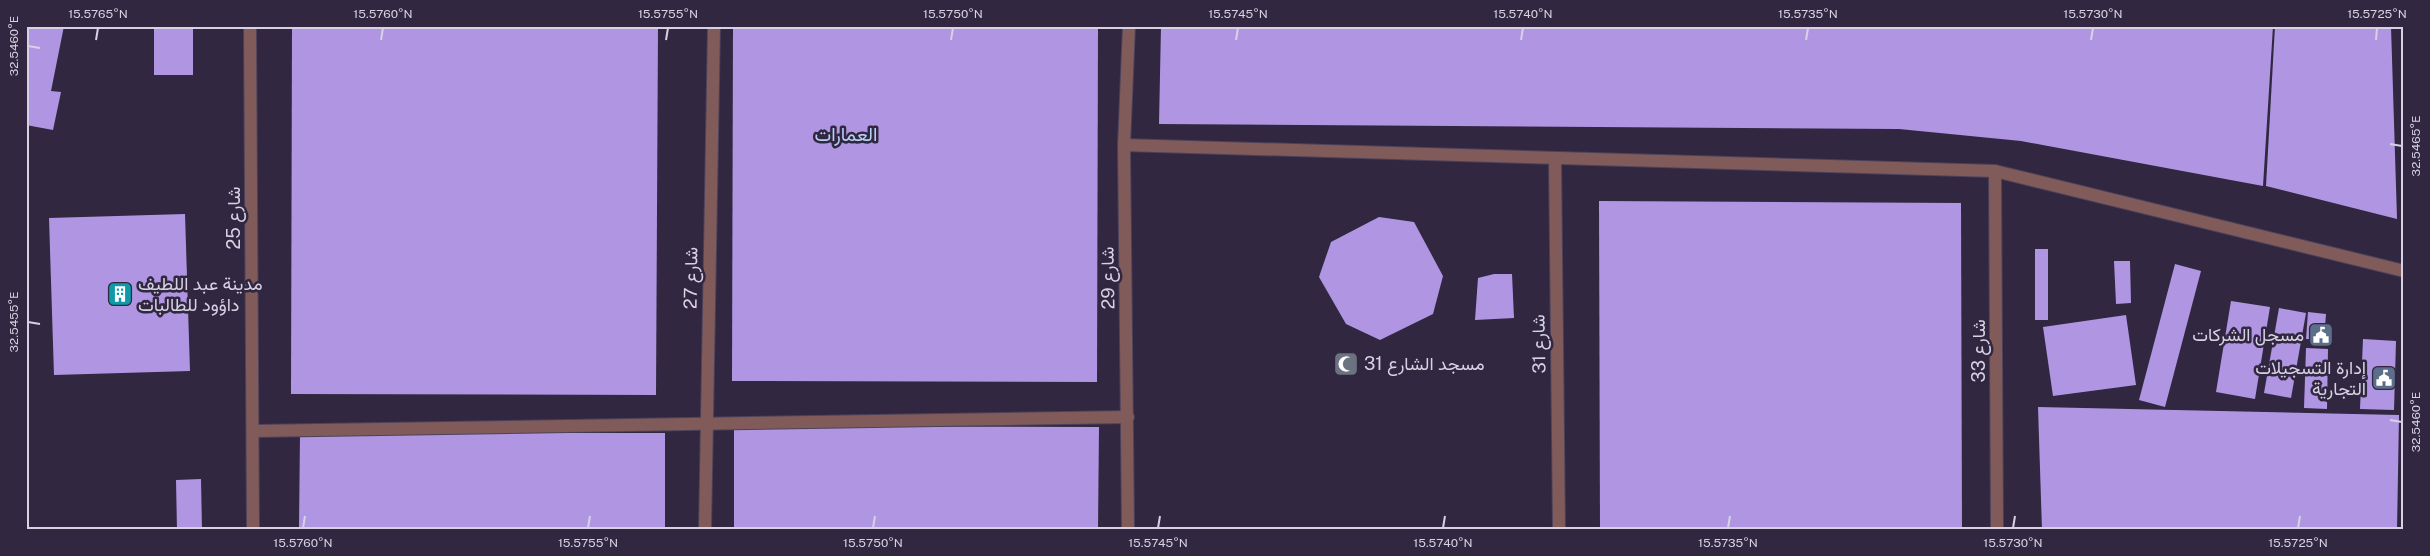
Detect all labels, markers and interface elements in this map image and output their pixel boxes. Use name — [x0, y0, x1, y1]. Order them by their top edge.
text: 15.5765°N — [68, 7, 128, 21]
text: 15.5760°N — [353, 7, 413, 21]
text: 15.5755°N — [638, 7, 698, 21]
text: 15.5750°N — [923, 7, 983, 21]
text: 15.5745°N — [1208, 7, 1268, 21]
text: 15.5740°N — [1493, 7, 1553, 21]
text: 15.5735°N — [1778, 7, 1838, 21]
text: 15.5730°N — [2063, 7, 2123, 21]
text: 15.5725°N — [2347, 7, 2407, 21]
text: 32.5460°E — [7, 16, 21, 76]
text: 32.5465°E — [2409, 116, 2423, 176]
district label: العمارات — [815, 123, 877, 146]
street label: شارع 25 — [223, 187, 246, 249]
street label: شارع 27 — [679, 247, 704, 309]
street label: شارع 29 — [1096, 247, 1121, 309]
place label: مدينة عبد اللطيف داؤود للطالبات — [138, 273, 263, 316]
building icon: مدينة عبد اللطيف داؤود للطالبات — [107, 281, 133, 307]
text: 32.5455°E — [7, 292, 21, 352]
street label: شارع 31 — [1527, 314, 1552, 374]
street label: شارع 33 — [1968, 319, 1991, 383]
public building icon: مسجل الشركات — [2308, 322, 2334, 348]
place label: مسجل الشركات — [2192, 324, 2304, 346]
mosque icon: مسجد الشارع 31 — [1333, 351, 1359, 377]
place label: مسجد الشارع 31 — [1364, 353, 1485, 376]
place label: إدارة التسجيلات التجارية — [2255, 357, 2366, 400]
public building icon: إدارة التسجيلات التجارية — [2371, 365, 2397, 391]
text: 32.5460°E — [2409, 392, 2423, 452]
text: 15.5760°N — [273, 536, 333, 550]
text: 15.5755°N — [558, 536, 618, 550]
text: 15.5750°N — [843, 536, 903, 550]
text: 15.5745°N — [1128, 536, 1188, 550]
text: 15.5740°N — [1413, 536, 1473, 550]
text: 15.5735°N — [1698, 536, 1758, 550]
text: 15.5730°N — [1983, 536, 2043, 550]
text: 15.5725°N — [2268, 536, 2328, 550]

